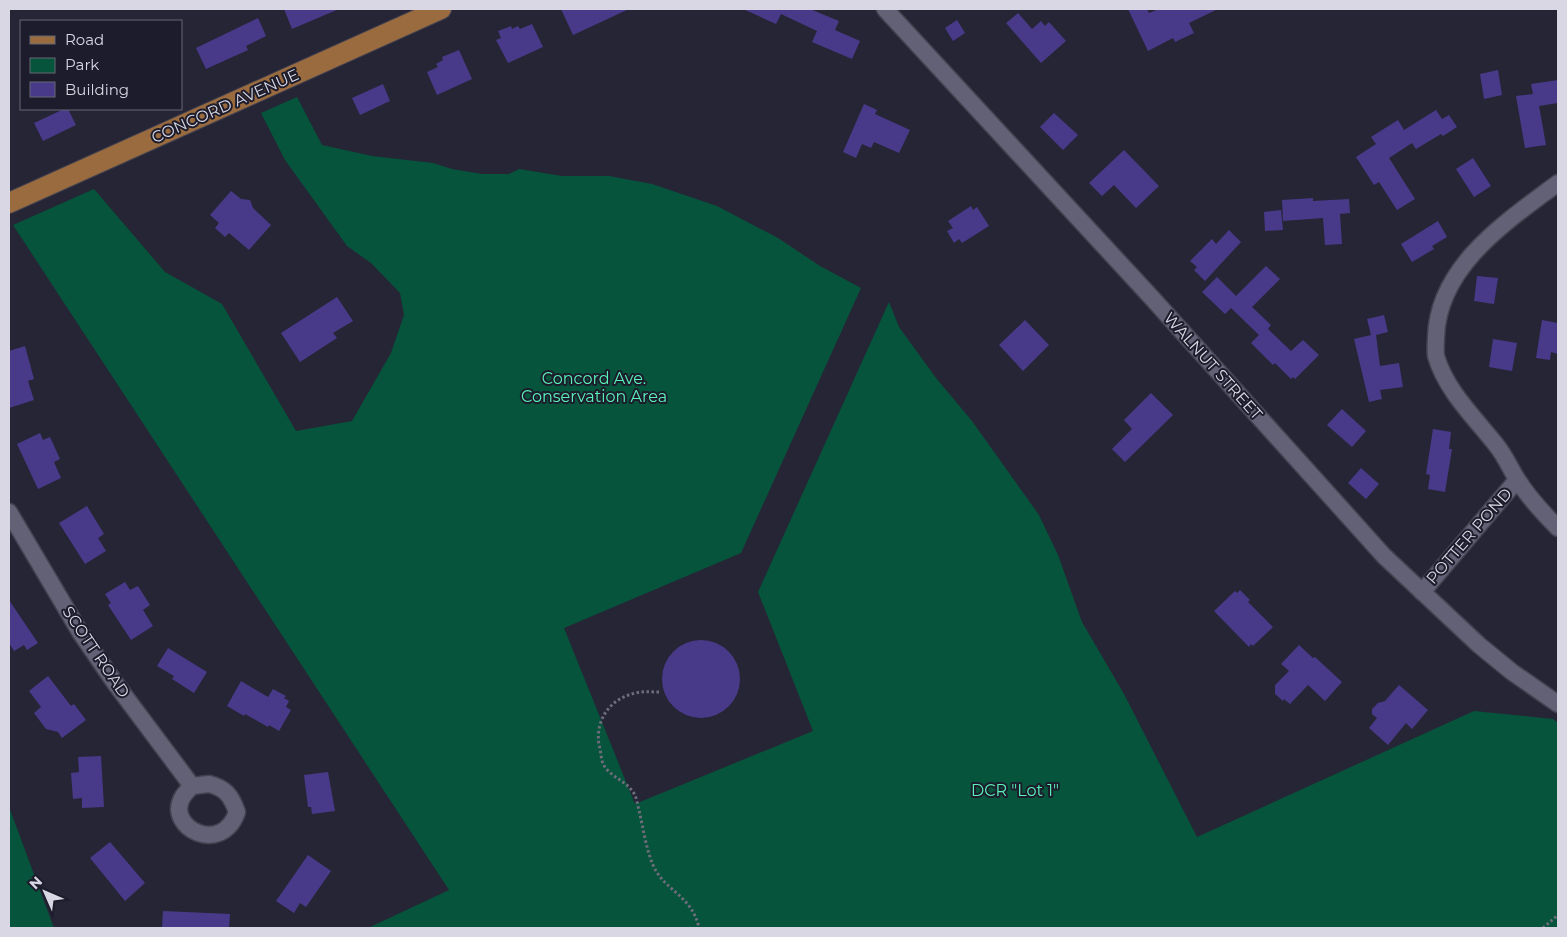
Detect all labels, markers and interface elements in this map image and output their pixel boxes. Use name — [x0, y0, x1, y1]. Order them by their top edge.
legend — [20, 20, 182, 110]
text: Road — [65, 30, 104, 49]
text: Park — [65, 55, 99, 74]
street label: CONCORD AVENUE — [148, 65, 302, 147]
text: Building — [65, 80, 129, 99]
street label: WALNUT STREET — [1160, 308, 1267, 424]
park label: Concord Ave. Conservation Area — [521, 369, 667, 406]
street label: POTTER POND — [1422, 484, 1516, 588]
street label: SCOTT ROAD — [58, 603, 134, 701]
park label: DCR "Lot 1" — [971, 781, 1059, 800]
north arrow — [20, 867, 70, 917]
text: N — [25, 872, 46, 893]

